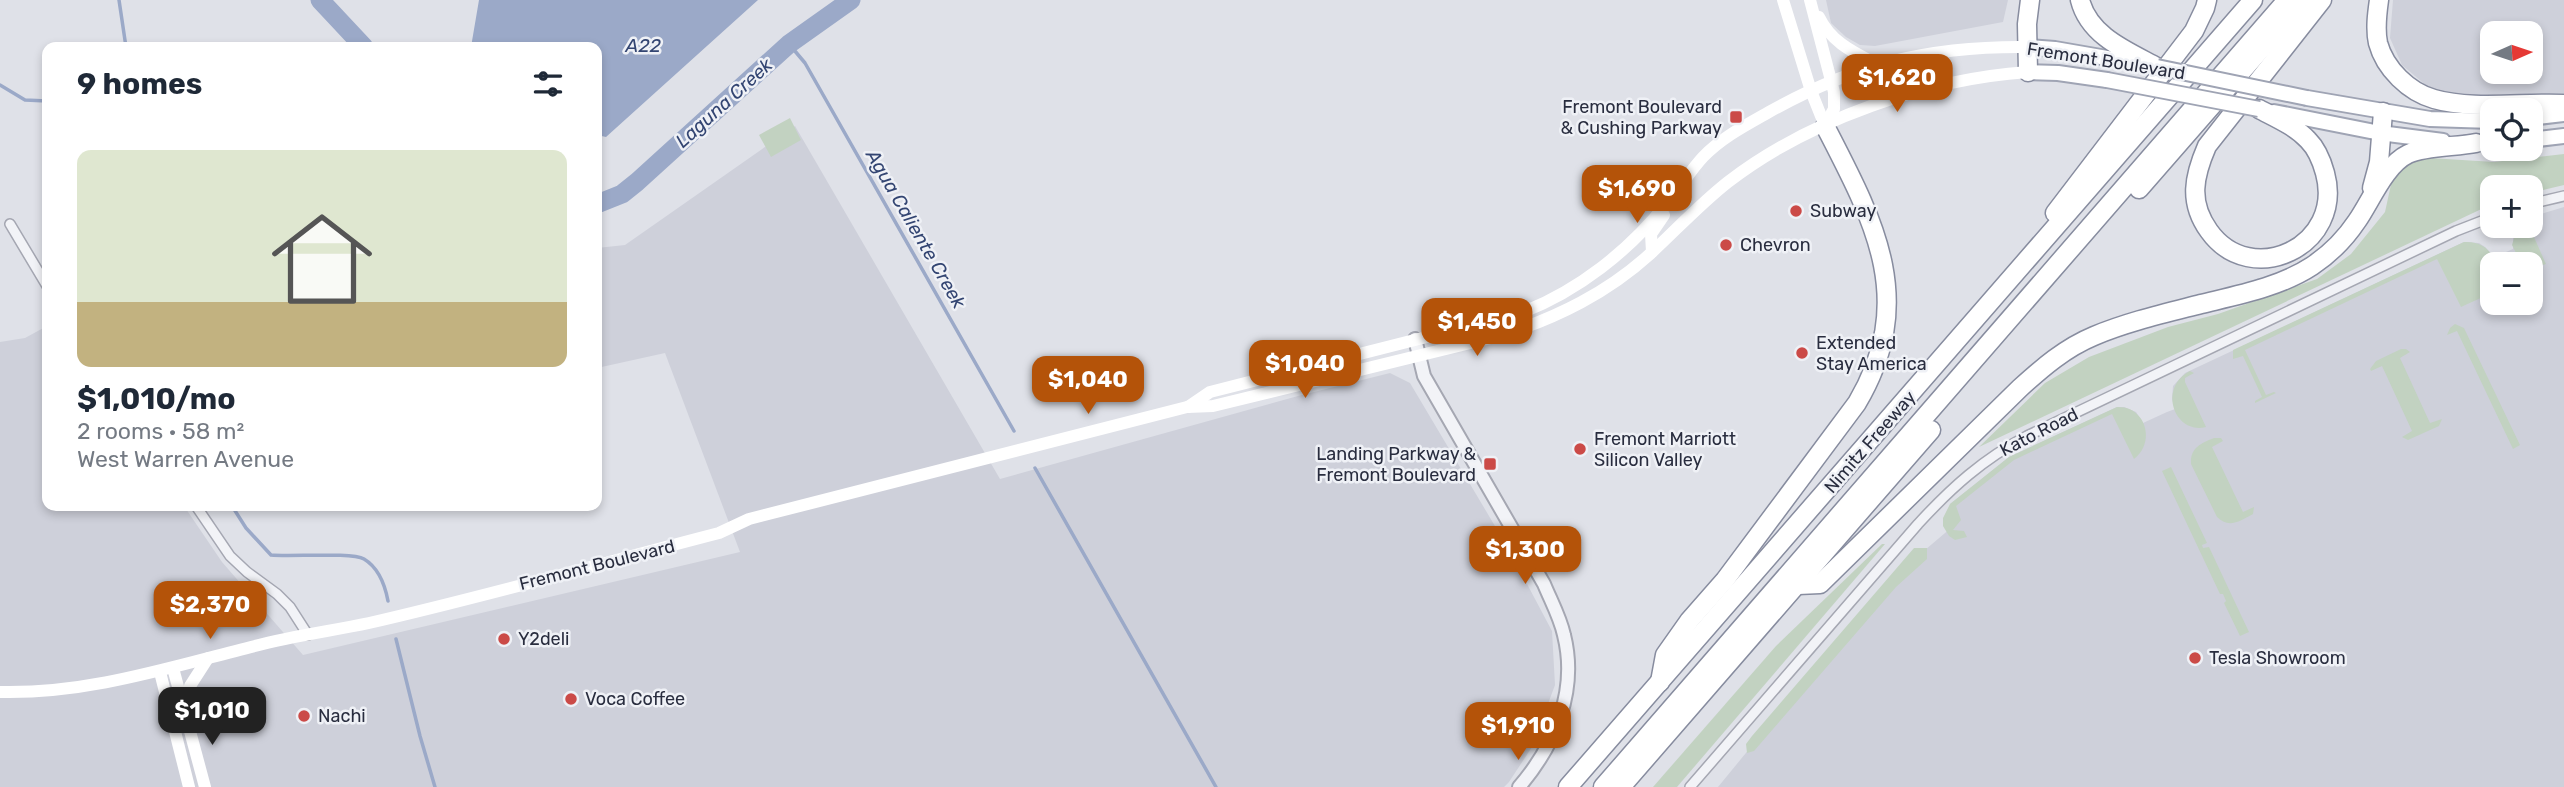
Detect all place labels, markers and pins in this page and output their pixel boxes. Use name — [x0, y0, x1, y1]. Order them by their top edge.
pin: $1,620 — [1840, 54, 1954, 114]
place label: Fremont Boulevard & Cushing Parkway — [1560, 96, 1722, 139]
marker: Fremont Boulevard & Cushing Parkway — [1728, 109, 1744, 125]
pin: $1,690 — [1580, 166, 1694, 225]
place label: Subway — [1810, 200, 1876, 222]
marker: Subway — [1788, 203, 1804, 219]
place label: Chevron — [1740, 234, 1811, 256]
marker: Chevron — [1718, 237, 1734, 253]
pin: $1,450 — [1420, 298, 1534, 358]
place label: Extended Stay America — [1816, 332, 1927, 375]
pin: $1,040 — [1248, 340, 1362, 400]
marker: Extended Stay America — [1794, 345, 1810, 361]
pin: $1,040 — [1031, 356, 1145, 416]
place label: Fremont Marriott Silicon Valley — [1594, 428, 1736, 471]
marker: Fremont Marriott Silicon Valley — [1572, 441, 1588, 457]
place label: Landing Parkway & Fremont Boulevard — [1316, 443, 1477, 486]
marker: Landing Parkway & Fremont Boulevard — [1482, 456, 1498, 472]
pin: $1,300 — [1468, 526, 1582, 586]
pin: $2,370 — [153, 582, 267, 641]
place label: Y2deli — [518, 628, 569, 650]
marker: Y2deli — [496, 631, 512, 647]
place label: Tesla Showroom — [2209, 647, 2346, 669]
marker: Tesla Showroom — [2187, 650, 2203, 666]
pin: $1,010 — [155, 688, 269, 747]
place label: Voca Coffee — [585, 688, 685, 710]
marker: Voca Coffee — [563, 691, 579, 707]
pin: $1,910 — [1461, 702, 1575, 762]
place label: Nachi — [318, 705, 366, 727]
marker: Nachi — [296, 708, 312, 724]

